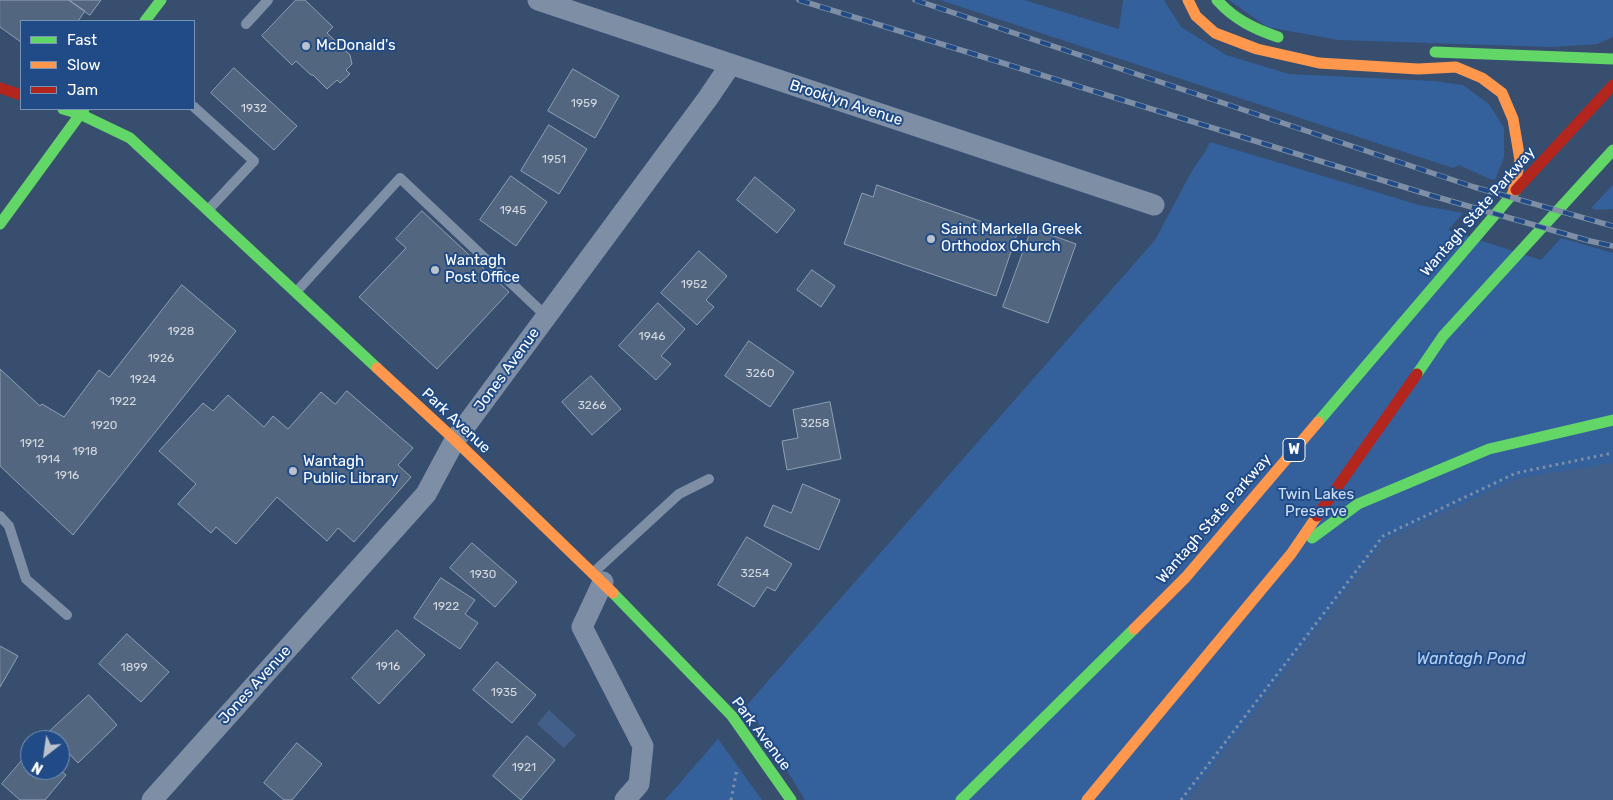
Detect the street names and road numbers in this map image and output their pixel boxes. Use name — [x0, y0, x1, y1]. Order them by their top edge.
street label: Brooklyn Avenue — [787, 76, 905, 130]
street label: Wantagh State Parkway — [1417, 144, 1539, 280]
street label: Jones Avenue — [470, 324, 544, 416]
street label: Park Avenue — [418, 385, 494, 457]
road number: W — [1283, 438, 1305, 462]
street label: Wantagh State Parkway — [1153, 451, 1275, 587]
street label: Jones Avenue — [215, 642, 295, 728]
street label: Park Avenue — [728, 694, 794, 774]

